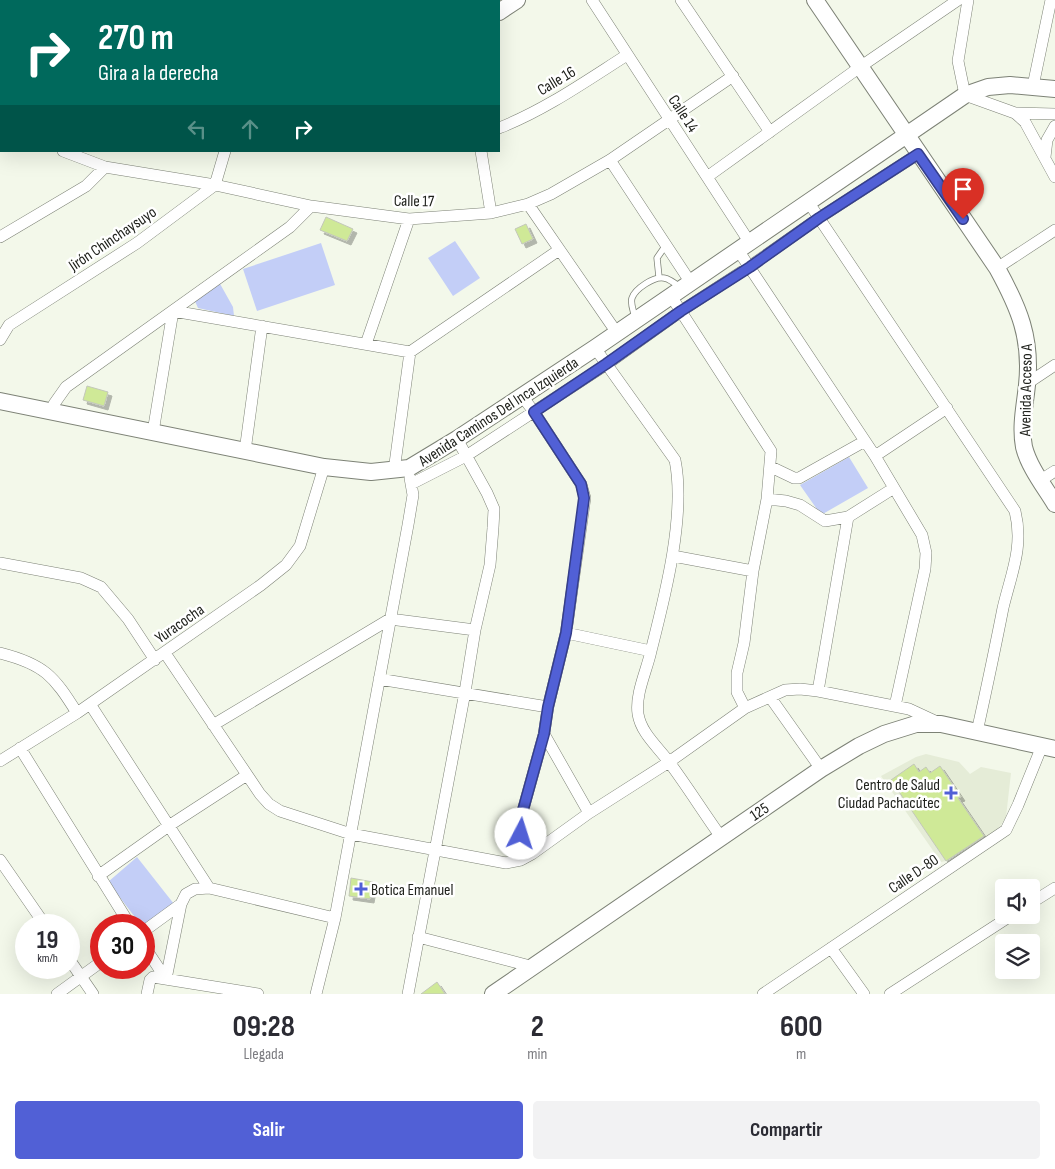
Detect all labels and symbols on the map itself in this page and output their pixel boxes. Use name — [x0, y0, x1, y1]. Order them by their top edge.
street label: Calle 16 — [534, 63, 579, 100]
street label: Calle 14 — [664, 92, 702, 136]
pin — [942, 168, 984, 219]
street label: Calle 17 — [394, 192, 435, 211]
street label: Jirón Chinchaysuyo — [65, 203, 160, 276]
street label: Avenida Acceso A — [1016, 344, 1037, 437]
street label: Avenida Caminos Del Inca Izquierda — [415, 354, 582, 472]
street label: Yuracocha — [152, 600, 208, 648]
place label: Centro de Salud Ciudad Pachacútec — [838, 776, 940, 813]
marker: Centro de Salud Ciudad Pachacútec — [944, 786, 958, 800]
street label: 125 — [747, 799, 773, 825]
position arrow — [494, 807, 546, 859]
street label: Calle D-80 — [885, 851, 943, 898]
place label: Botica Emanuel — [371, 881, 454, 900]
marker: Botica Emanuel — [355, 883, 367, 895]
speed limit sign: 30 — [90, 914, 155, 979]

